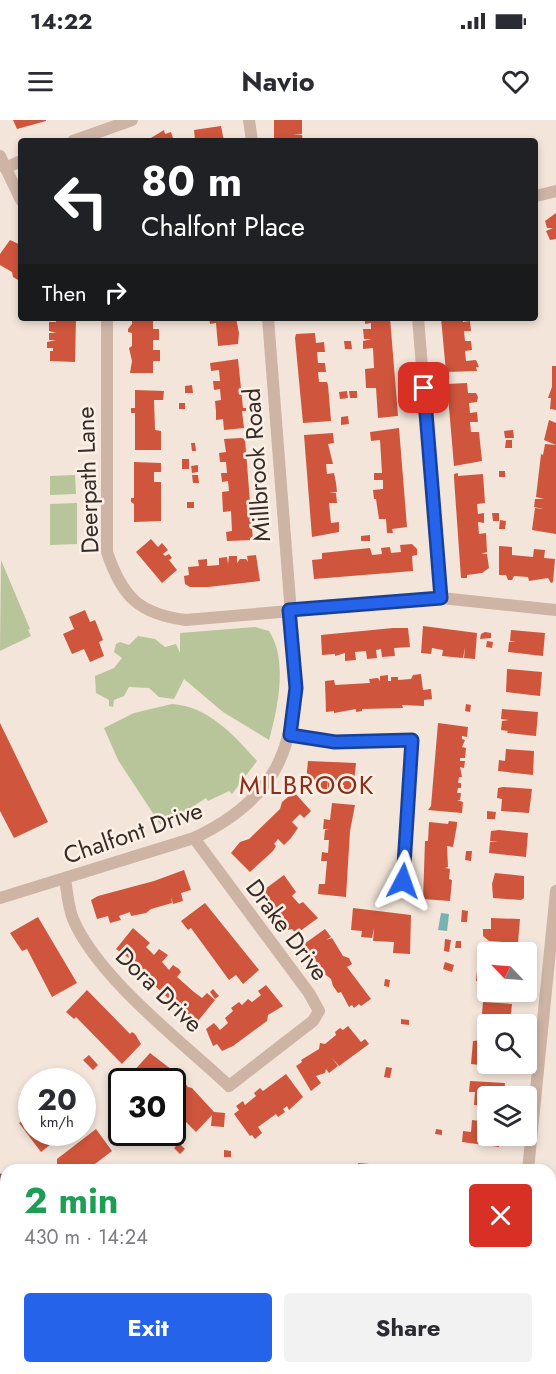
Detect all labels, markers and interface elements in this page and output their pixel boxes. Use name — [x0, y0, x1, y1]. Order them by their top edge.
text: 14:22 — [30, 5, 93, 37]
text: Navio — [241, 62, 315, 101]
icon: menu — [24, 65, 57, 98]
icon: heart — [499, 65, 532, 98]
text: 80 m — [141, 151, 242, 212]
icon: left — [42, 162, 120, 240]
text: Chalfont Place — [141, 207, 305, 246]
icon: right — [99, 276, 132, 309]
text: Then — [42, 277, 87, 309]
pin — [398, 362, 449, 413]
icon: arrive — [407, 371, 440, 404]
street label: Millbrook Road — [234, 387, 279, 543]
street label: Deerpath Lane — [67, 406, 108, 554]
district label: MILBROOK — [239, 766, 375, 804]
street label: Chalfont Drive — [59, 792, 207, 873]
position arrow — [371, 849, 435, 913]
street label: Drake Drive — [238, 872, 337, 988]
street label: Dora Drive — [108, 939, 211, 1040]
north arrow — [477, 942, 537, 1002]
map controls — [477, 942, 537, 1146]
button: search — [477, 1014, 537, 1074]
speed limit sign: 30 — [108, 1068, 186, 1146]
text: 20 — [37, 1078, 77, 1121]
button: layers — [477, 1086, 537, 1146]
text: km/h — [40, 1111, 74, 1133]
text: 2 min — [24, 1174, 119, 1226]
button: close — [469, 1184, 532, 1247]
text: 430 m · 14:24 — [24, 1223, 148, 1252]
button: Exit — [24, 1293, 272, 1362]
button: Share — [284, 1293, 532, 1362]

